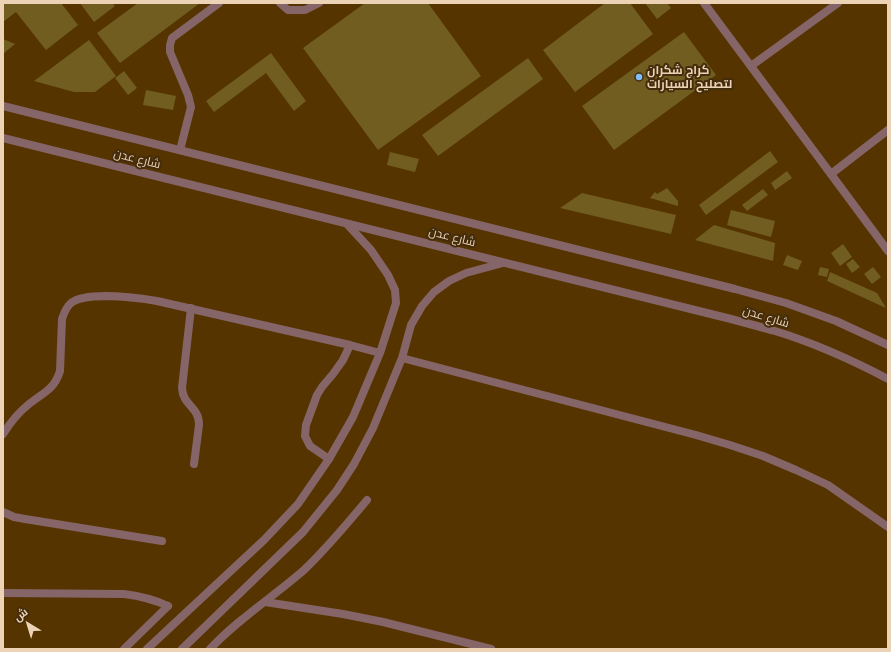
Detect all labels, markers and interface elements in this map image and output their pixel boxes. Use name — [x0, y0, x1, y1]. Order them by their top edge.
place label: كراج شكران لتصليح السيارات — [647, 63, 732, 91]
marker: كراج شكران لتصليح السيارات — [634, 72, 644, 82]
street label: شارع عدن — [112, 146, 162, 172]
street label: شارع عدن — [427, 224, 477, 250]
street label: شارع عدن — [741, 303, 791, 331]
north arrow — [8, 604, 48, 644]
text: ش — [11, 605, 30, 624]

